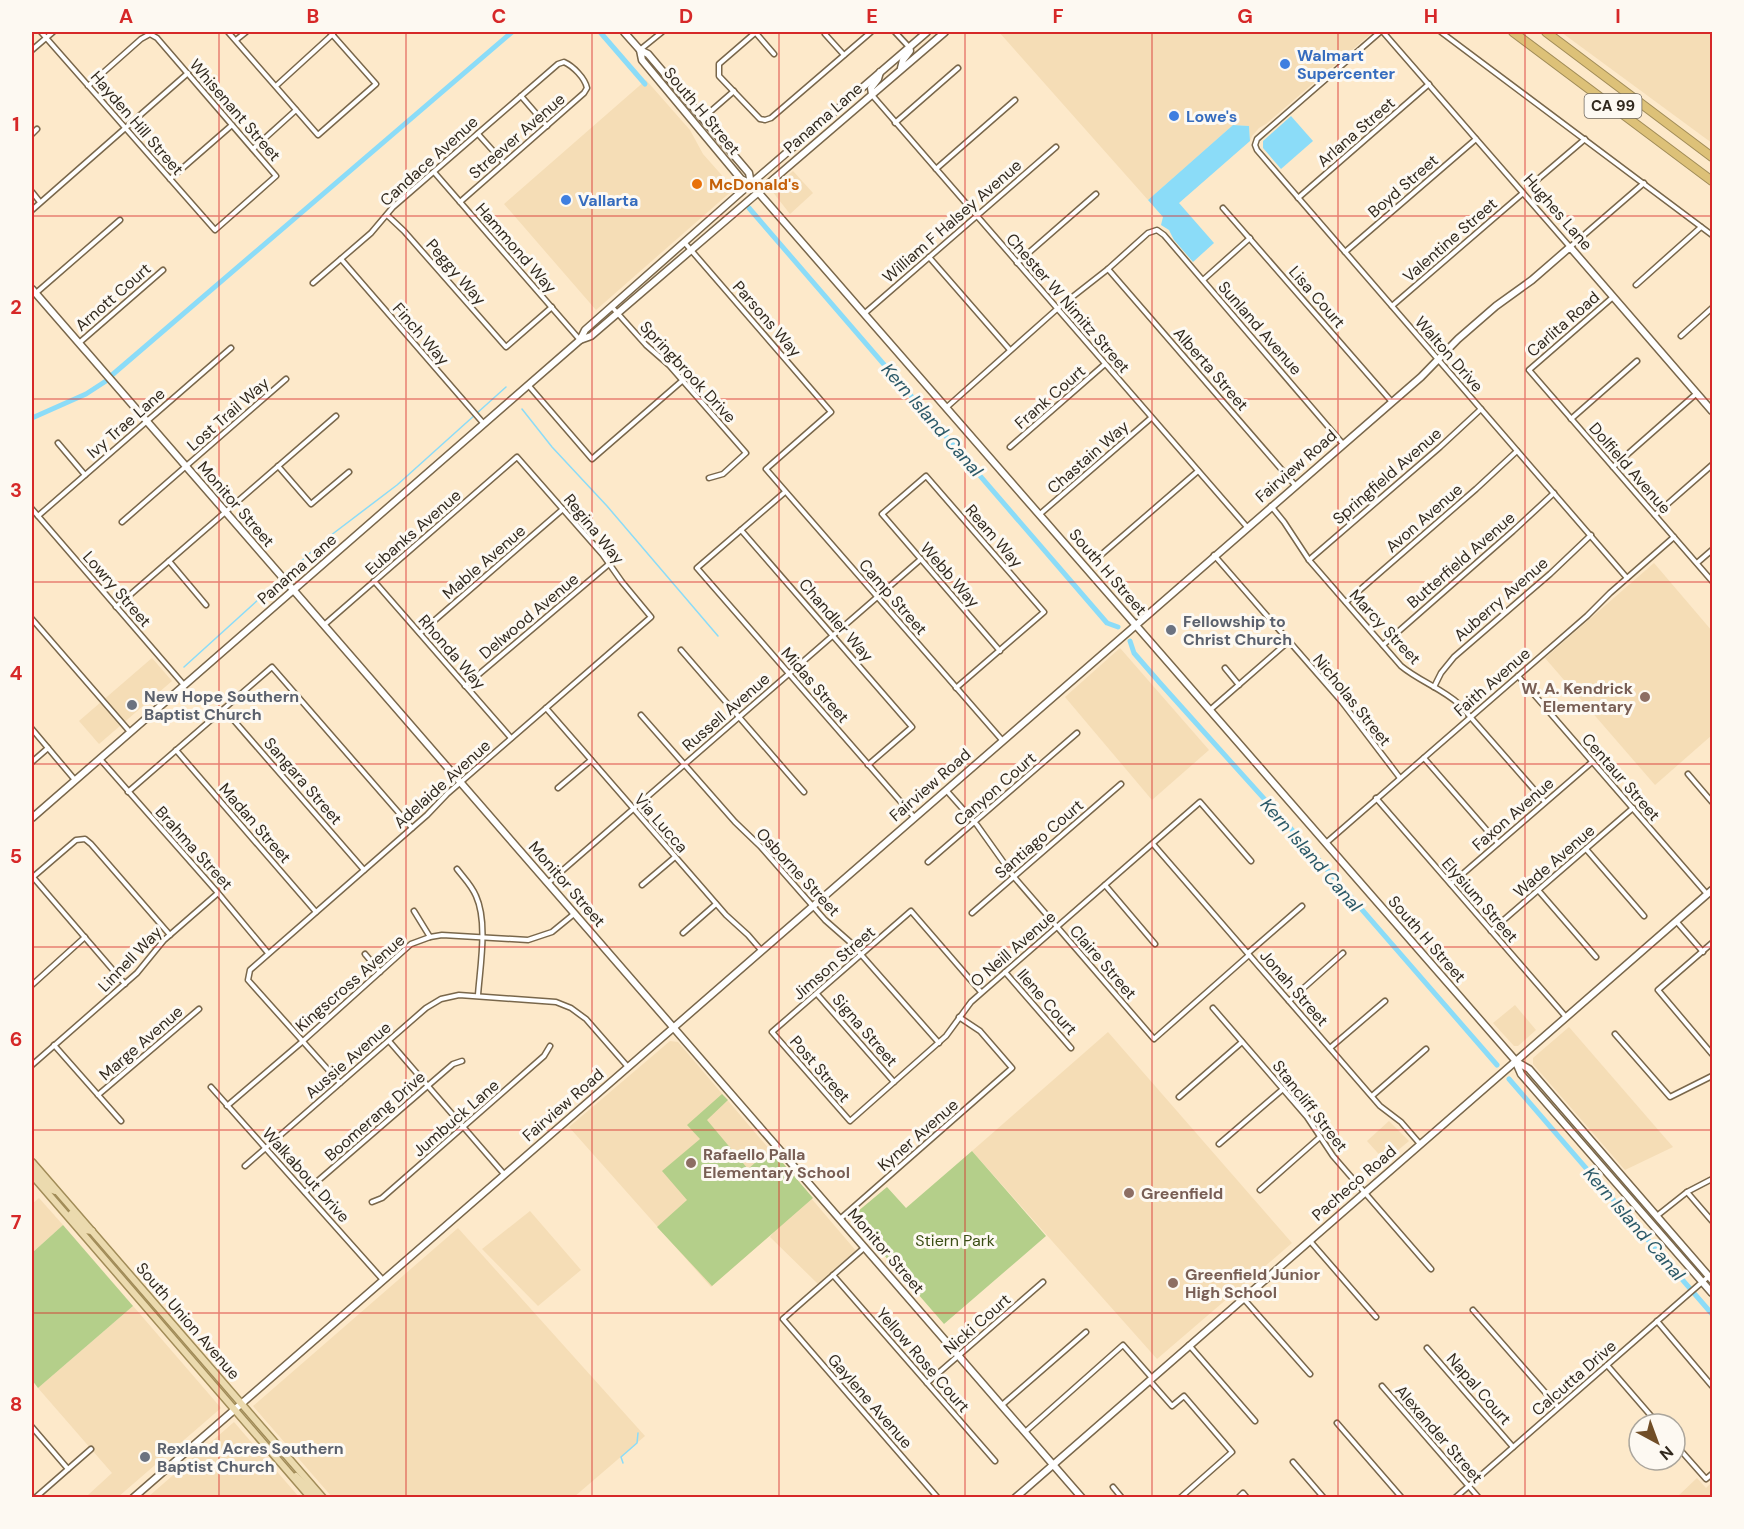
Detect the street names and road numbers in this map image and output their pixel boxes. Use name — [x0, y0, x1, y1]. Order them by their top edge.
street label: Whisenant Street — [185, 55, 285, 165]
street label: South H Street — [659, 63, 745, 159]
street label: Hayden Hill Street — [86, 66, 188, 180]
street label: Panama Lane — [779, 78, 867, 158]
street label: Streever Avenue — [465, 88, 569, 184]
street label: Arlana Street — [1313, 92, 1399, 172]
road number: CA 99 — [1584, 94, 1642, 118]
street label: Candace Avenue — [376, 111, 482, 211]
street label: Boyd Street — [1364, 150, 1442, 222]
street label: William F Halsey Avenue — [878, 155, 1026, 287]
street label: Hughes Lane — [1519, 169, 1597, 255]
street label: Valentine Street — [1398, 193, 1502, 287]
street label: Hammond Way — [471, 198, 561, 298]
street label: Chester W Nimitz Street — [1001, 229, 1135, 377]
street label: Peggy Way — [422, 235, 491, 310]
street label: Arnott Court — [71, 258, 155, 336]
street label: Lisa Court — [1284, 262, 1350, 332]
street label: Parsons Way — [728, 276, 806, 362]
street label: Sunland Avenue — [1213, 277, 1307, 379]
street label: Carlita Road — [1522, 287, 1604, 361]
street label: Finch Way — [388, 298, 454, 370]
street label: Walton Drive — [1410, 312, 1488, 396]
street label: Springbrook Drive — [635, 317, 741, 427]
street label: Alberta Street — [1169, 323, 1253, 415]
street label: Frank Court — [1010, 361, 1090, 433]
street label: Lost Trail Way — [183, 372, 274, 455]
street label: Ivy Trae Lane — [83, 383, 169, 463]
street label: Chastain Way — [1043, 416, 1133, 498]
street label: Dolfield Avenue — [1585, 418, 1675, 518]
street label: Springfield Avenue — [1328, 423, 1446, 529]
street label: Fairview Road — [1251, 425, 1341, 507]
street label: Monitor Street — [193, 457, 279, 551]
street label: Avon Avenue — [1381, 479, 1467, 557]
street label: Eubanks Avenue — [361, 485, 465, 579]
street label: Regina Way — [559, 489, 629, 569]
street label: Ream Way — [961, 500, 1027, 572]
street label: Butterfield Avenue — [1403, 507, 1519, 613]
street label: Mable Avenue — [438, 520, 530, 604]
street label: South H Street — [1065, 524, 1151, 620]
street label: Panama Lane — [253, 529, 341, 609]
street label: Webb Way — [916, 538, 984, 612]
street label: Lowry Street — [78, 547, 156, 631]
street label: Auberry Avenue — [1450, 552, 1552, 646]
street label: Camp Street — [854, 555, 932, 639]
street label: Delwood Avenue — [475, 568, 583, 664]
street label: Chandler Way — [794, 574, 878, 666]
street label: Marcy Street — [1345, 585, 1425, 669]
street label: Rhonda Way — [414, 610, 490, 694]
street label: Midas Street — [776, 643, 854, 727]
street label: Faith Avenue — [1449, 643, 1535, 721]
street label: Nicholas Street — [1308, 650, 1396, 750]
street label: Russell Avenue — [678, 668, 774, 756]
street label: Centaur Street — [1577, 729, 1665, 825]
street label: Sangara Street — [259, 733, 347, 829]
street label: Adelaide Avenue — [389, 735, 495, 833]
street label: Fairview Road — [885, 744, 975, 826]
street label: Canyon Court — [949, 747, 1041, 831]
street label: Faxon Avenue — [1468, 773, 1558, 855]
street label: Madan Street — [214, 778, 296, 868]
street label: Via Lucca — [629, 789, 693, 857]
street label: Santiago Court — [990, 795, 1088, 883]
street label: Brahma Street — [151, 802, 237, 894]
street label: Wade Avenue — [1509, 820, 1599, 902]
street label: Osborne Street — [752, 823, 844, 921]
street label: Monitor Street — [524, 837, 610, 931]
street label: Elysium Street — [1437, 853, 1523, 947]
street label: South H Street — [1384, 891, 1470, 987]
street label: O Neill Avenue — [966, 906, 1060, 992]
street label: Claire Street — [1065, 920, 1141, 1004]
street label: Jimson Street — [788, 921, 880, 1005]
street label: Linnell Way — [94, 922, 167, 996]
street label: Kingscross Avenue — [291, 930, 409, 1036]
street label: Jonah Street — [1255, 946, 1333, 1030]
street label: Ilene Court — [1012, 964, 1082, 1040]
street label: Signa Street — [828, 989, 902, 1071]
street label: Marge Avenue — [95, 1001, 187, 1085]
street label: Aussie Avenue — [301, 1017, 395, 1103]
street label: Post Street — [785, 1031, 855, 1107]
street label: Stancliff Street — [1268, 1056, 1352, 1156]
street label: Fairview Road — [518, 1064, 608, 1146]
street label: Boomerang Drive — [320, 1066, 430, 1166]
street label: Jumbuck Lane — [409, 1075, 503, 1161]
street label: Kyner Avenue — [873, 1094, 963, 1176]
street label: Walkabout Drive — [258, 1123, 354, 1227]
street label: Pacheco Road — [1307, 1141, 1401, 1225]
street label: Monitor Street — [843, 1204, 929, 1298]
street label: South Union Avenue — [131, 1258, 245, 1384]
street label: Nicki Court — [939, 1289, 1015, 1359]
street label: Yellow Rose Court — [872, 1303, 974, 1417]
street label: Calcutta Drive — [1527, 1335, 1621, 1421]
street label: Gaylene Avenue — [823, 1349, 917, 1453]
street label: Napal Court — [1442, 1349, 1516, 1429]
street label: Alexander Street — [1391, 1381, 1487, 1487]

